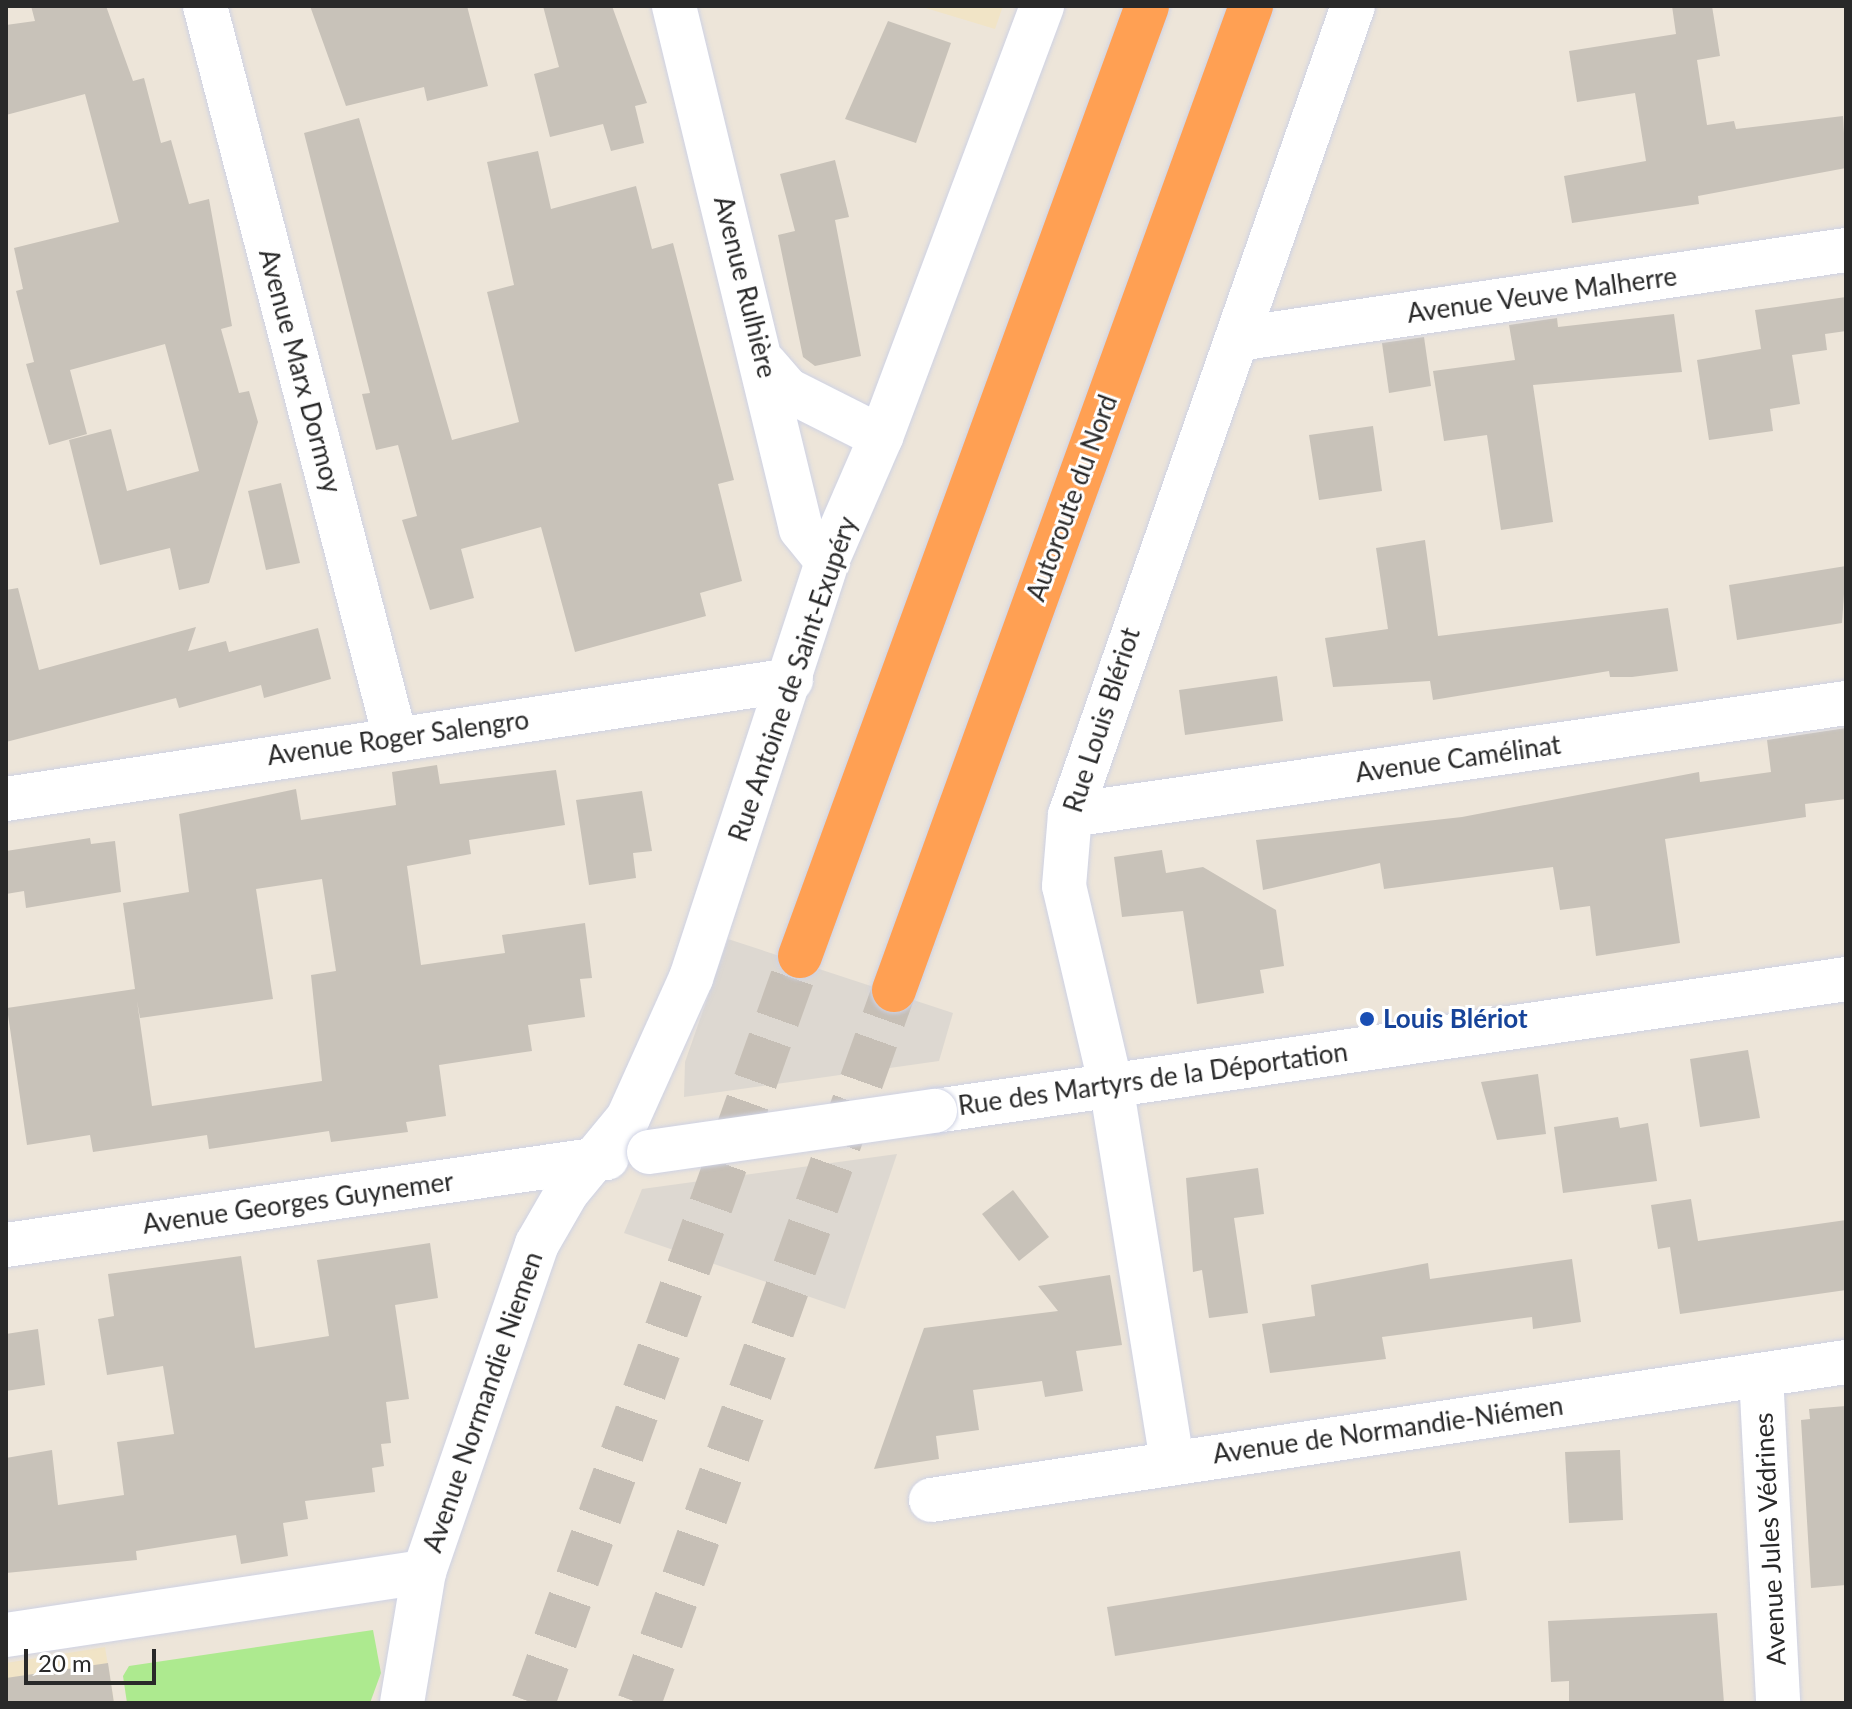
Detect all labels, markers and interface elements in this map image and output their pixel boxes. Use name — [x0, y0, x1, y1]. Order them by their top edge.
street label: Avenue Rulhière — [707, 193, 783, 381]
street label: Avenue Marx Dormoy — [252, 246, 348, 496]
street label: Avenue Veuve Malherre — [1405, 261, 1679, 329]
street label: Autoroute du Nord — [1020, 391, 1124, 605]
street label: Rue Antoine de Saint-Exupéry — [722, 512, 864, 846]
street label: Rue Louis Blériot — [1057, 624, 1147, 816]
street label: Avenue Roger Salengro — [265, 704, 531, 772]
street label: Avenue Camélinat — [1353, 729, 1563, 789]
place label: Louis Blériot — [1383, 1003, 1528, 1035]
marker: Louis Blériot — [1358, 1010, 1376, 1028]
street label: Rue des Martyrs de la Déportation — [956, 1036, 1350, 1122]
street label: Avenue Georges Guynemer — [141, 1166, 455, 1240]
street label: Avenue Normandie Niemen — [417, 1248, 549, 1556]
street label: Avenue de Normandie-Niémen — [1211, 1390, 1565, 1470]
street label: Avenue Jules Védrines — [1748, 1411, 1792, 1667]
scale bar — [28, 1633, 160, 1683]
text: 20 m — [38, 1648, 92, 1677]

